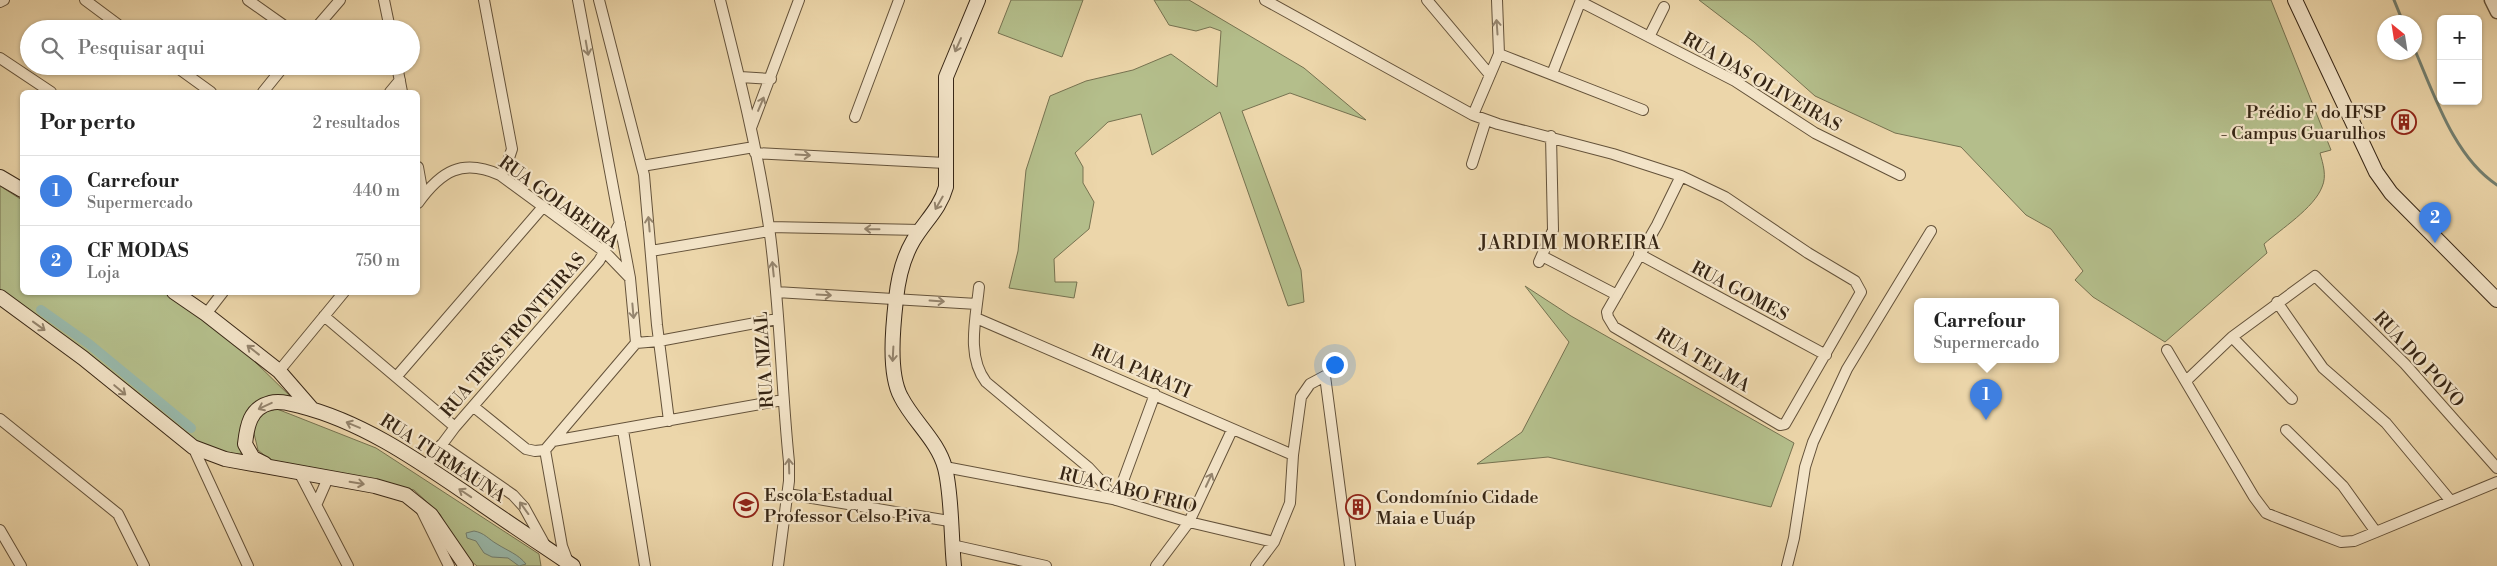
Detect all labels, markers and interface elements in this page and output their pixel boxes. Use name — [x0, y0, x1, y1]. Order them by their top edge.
north arrow — [2377, 15, 2422, 60]
map controls — [2437, 15, 2482, 105]
button: + — [2437, 15, 2482, 60]
one-way arrow — [1493, 19, 1502, 35]
search box — [20, 20, 420, 75]
street label: RUA DAS OLIVEIRAS — [1678, 28, 1845, 137]
icon: search — [38, 34, 66, 62]
text: Pesquisar aqui — [78, 36, 205, 60]
one-way arrow — [952, 37, 962, 52]
one-way arrow — [583, 40, 593, 56]
button: − — [2437, 60, 2482, 105]
one-way arrow — [756, 97, 766, 112]
place label: Prédio F do IFSP - Campus Guarulhos — [2221, 101, 2386, 145]
building icon: Prédio F do IFSP - Campus Guarulhos — [2391, 109, 2417, 135]
text: Por perto — [40, 110, 136, 136]
text: 2 resultados — [313, 113, 400, 133]
street label: RUA GOIABEIRA — [494, 151, 624, 254]
one-way arrow — [795, 151, 811, 160]
text: Carrefour — [87, 169, 179, 193]
text: 1 — [52, 181, 60, 201]
text: 440 m — [353, 181, 400, 201]
text: Supermercado — [87, 193, 193, 213]
one-way arrow — [934, 196, 944, 211]
pin: 2 — [2419, 202, 2451, 243]
one-way arrow — [644, 216, 654, 232]
one-way arrow — [864, 224, 880, 234]
district label: JARDIM MOREIRA — [1478, 231, 1661, 255]
text: CF MODAS — [87, 239, 189, 263]
street label: RUA TRÊS FRONTEIRAS — [436, 248, 591, 422]
text: 2 — [51, 251, 61, 271]
text: 750 m — [356, 251, 400, 271]
street label: RUA GOMES — [1687, 256, 1792, 327]
one-way arrow — [768, 261, 778, 277]
text: Loja — [87, 263, 120, 283]
one-way arrow — [816, 290, 832, 299]
one-way arrow — [928, 297, 944, 306]
popup — [1914, 298, 2059, 363]
one-way arrow — [628, 303, 638, 319]
street label: RUA DO POVO — [2368, 306, 2469, 412]
text: Carrefour — [1934, 309, 2026, 333]
street label: RUA NIZAL — [750, 311, 779, 409]
one-way arrow — [32, 321, 46, 331]
street label: RUA TELMA — [1651, 323, 1755, 398]
text: Supermercado — [1934, 333, 2039, 353]
street label: RUA PARATI — [1087, 339, 1195, 404]
one-way arrow — [246, 345, 259, 356]
one-way arrow — [889, 346, 898, 362]
your location — [1322, 352, 1348, 378]
pin: 1 — [1970, 379, 2002, 420]
one-way arrow — [113, 384, 126, 395]
one-way arrow — [258, 402, 273, 411]
street label: RUA TURMAUNA — [375, 409, 511, 508]
one-way arrow — [346, 420, 361, 430]
one-way arrow — [784, 458, 794, 474]
street label: RUA CABO FRIO — [1057, 462, 1199, 519]
one-way arrow — [1205, 473, 1214, 488]
one-way arrow — [348, 478, 364, 488]
place label: Escola Estadual Professor Celso Piva — [764, 484, 932, 528]
place label: Condomínio Cidade Maia e Uuáp — [1376, 486, 1539, 530]
one-way arrow — [458, 487, 472, 497]
school or university icon: Escola Estadual Professor Celso Piva — [733, 492, 759, 518]
building icon: Condomínio Cidade Maia e Uuáp — [1345, 494, 1371, 520]
one-way arrow — [519, 501, 529, 515]

